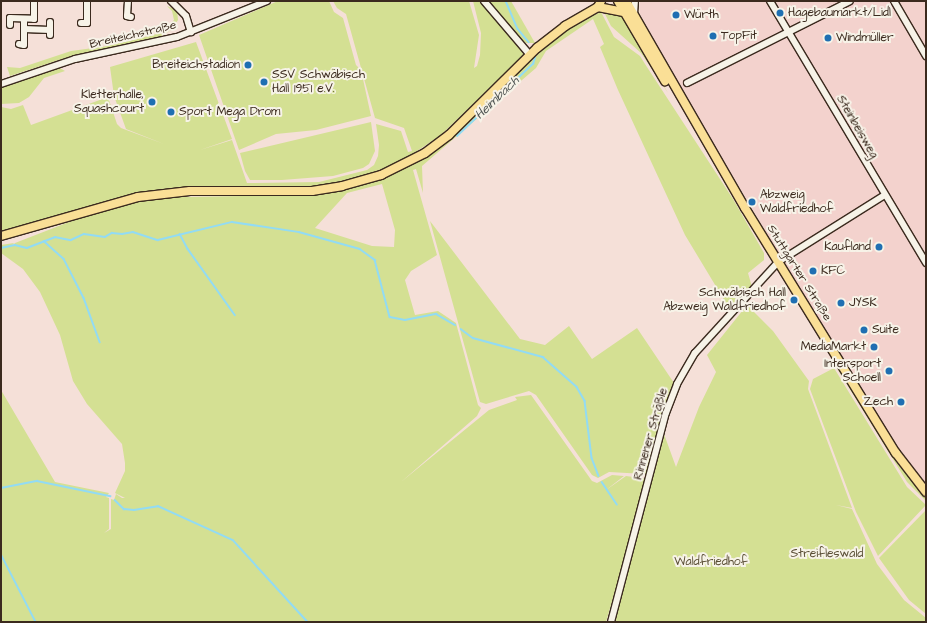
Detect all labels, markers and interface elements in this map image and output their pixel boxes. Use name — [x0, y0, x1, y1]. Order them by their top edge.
place label: Hagebaumarkt/Lidl — [788, 6, 891, 20]
place label: Würth — [684, 8, 719, 22]
marker: Hagebaumarkt/Lidl — [775, 8, 785, 18]
marker: Würth — [671, 10, 681, 20]
street label: Breiteichstraße — [88, 18, 178, 52]
place label: TopFit — [721, 29, 757, 43]
marker: TopFit — [708, 31, 718, 41]
place label: Windmüller — [836, 31, 894, 45]
marker: Windmüller — [823, 33, 833, 43]
place label: Breiteichstadion — [152, 58, 240, 72]
marker: Breiteichstadion — [243, 60, 253, 70]
place label: SSV Schwäbisch Hall 1951 e.V. — [272, 68, 365, 96]
water label: Heimbach — [472, 73, 522, 123]
marker: SSV Schwäbisch Hall 1951 e.V. — [259, 77, 269, 87]
place label: Kletterhalle, Squashcourt — [74, 88, 144, 116]
street label: Steinbeisweg — [833, 93, 881, 161]
marker: Kletterhalle, Squashcourt — [147, 97, 157, 107]
place label: Sport Mega Drom — [179, 105, 280, 119]
marker: Sport Mega Drom — [166, 107, 176, 117]
place label: Abzweig Waldfriedhof — [760, 188, 833, 216]
marker: Abzweig Waldfriedhof — [747, 197, 757, 207]
street label: Stuttgarter Straße — [764, 222, 834, 324]
place label: Kaufland — [824, 240, 871, 254]
marker: Kaufland — [874, 242, 884, 252]
place label: KFC — [821, 264, 845, 278]
marker: KFC — [808, 266, 818, 276]
place label: Schwäbisch Hall Abzweig Waldfriedhof — [663, 286, 786, 314]
marker: Schwäbisch Hall Abzweig Waldfriedhof — [789, 295, 799, 305]
place label: JYSK — [849, 296, 877, 310]
marker: JYSK — [836, 298, 846, 308]
place label: Suite — [872, 323, 899, 337]
marker: Suite — [859, 325, 869, 335]
place label: MediaMarkt — [801, 340, 866, 354]
marker: MediaMarkt — [869, 342, 879, 352]
place label: Intersport Schoell — [824, 357, 881, 385]
marker: Intersport Schoell — [884, 366, 894, 376]
street label: Rinnener Sträßle — [631, 386, 671, 482]
place label: Zech — [864, 395, 893, 409]
marker: Zech — [896, 397, 906, 407]
park label: Streifleswald — [791, 547, 863, 561]
park label: Waldfriedhof — [674, 555, 748, 569]

